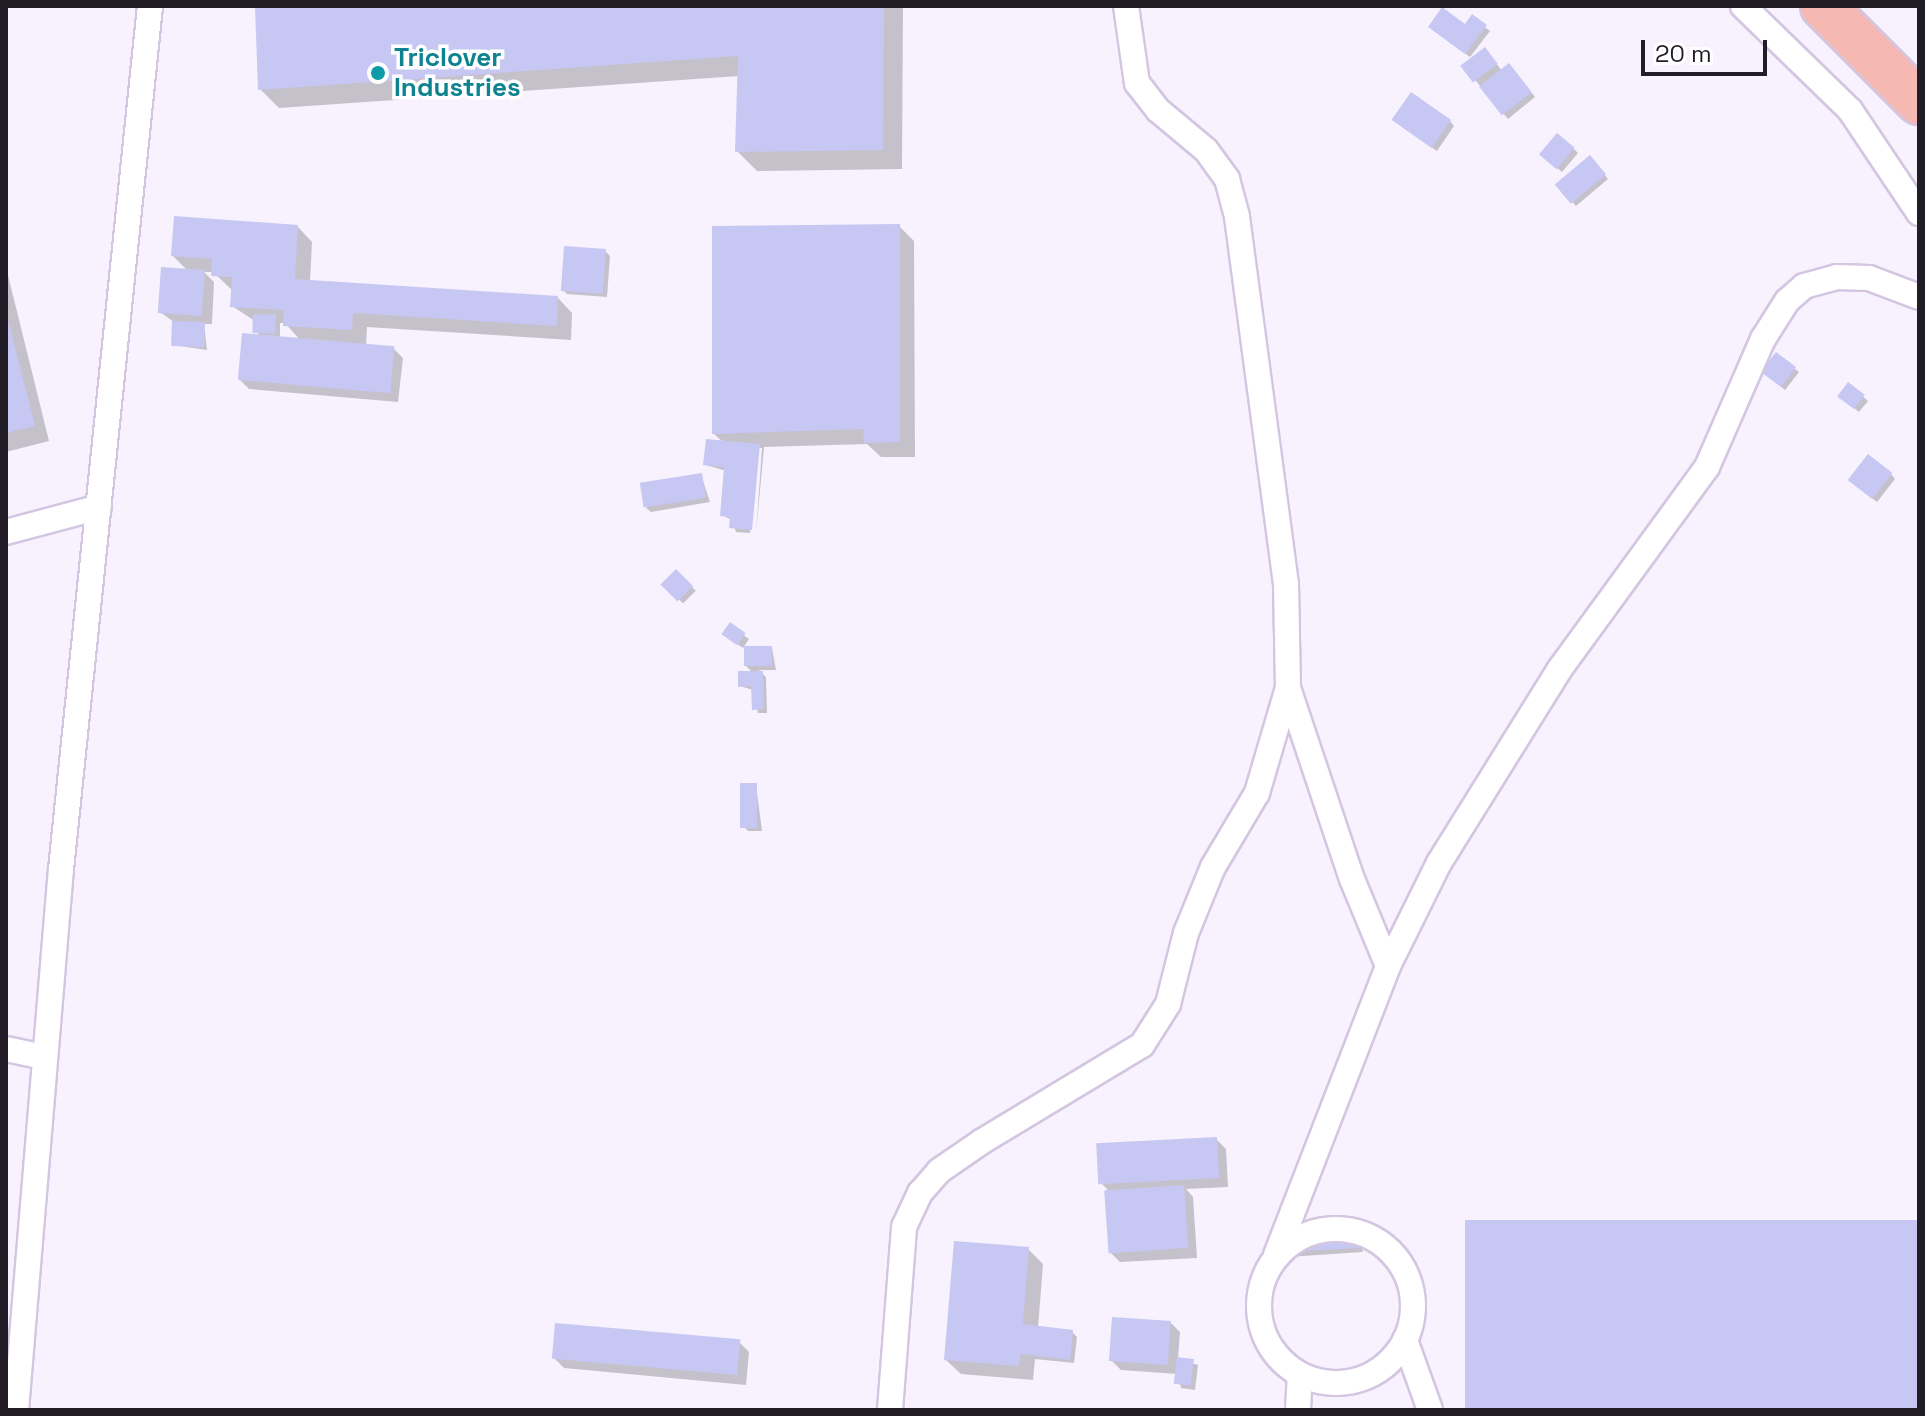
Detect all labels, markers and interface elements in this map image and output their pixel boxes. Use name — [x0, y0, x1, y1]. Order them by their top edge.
scale bar — [1645, 24, 1771, 74]
text: 20 m — [1655, 38, 1712, 69]
place label: Triclover Industries — [394, 42, 521, 104]
marker: Triclover Industries — [369, 64, 387, 82]

